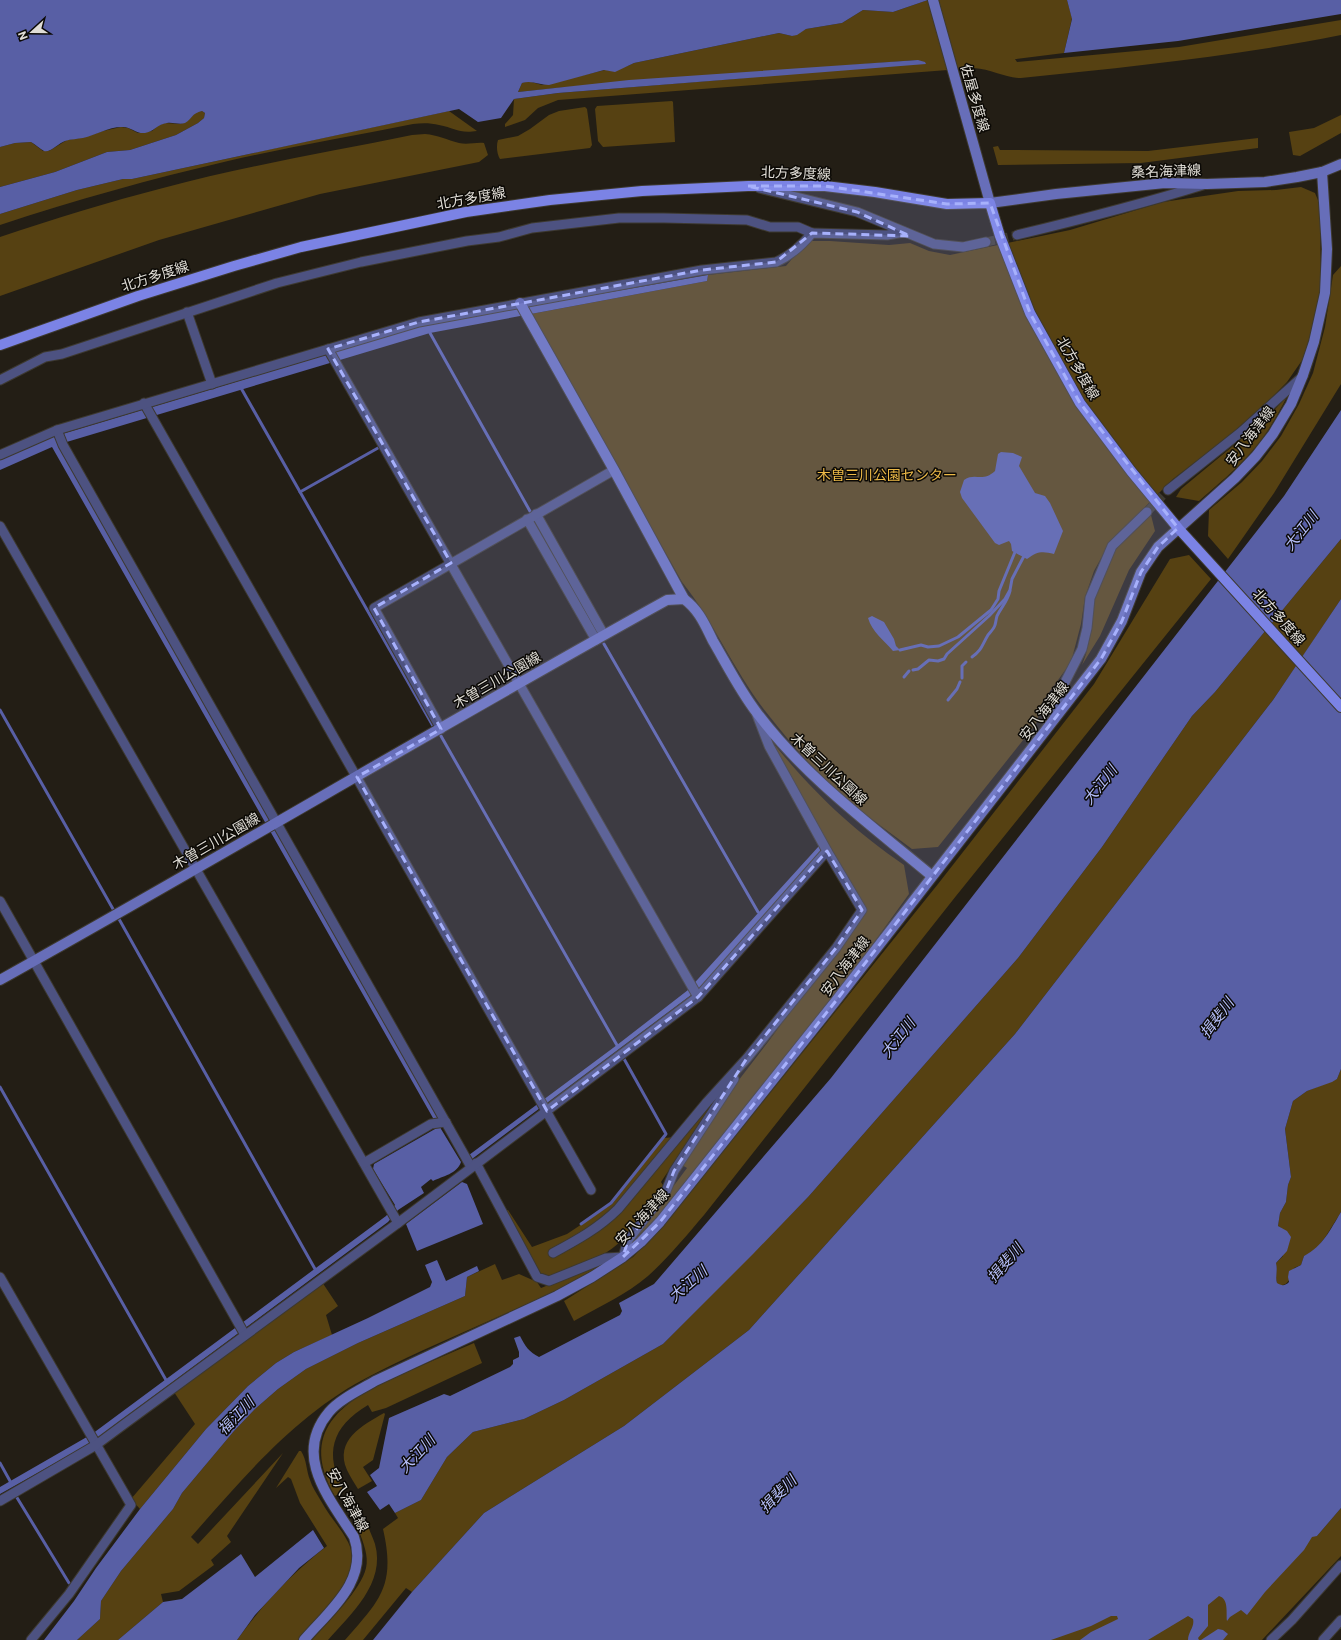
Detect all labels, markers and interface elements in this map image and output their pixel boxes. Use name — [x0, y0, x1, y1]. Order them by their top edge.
north arrow — [12, 12, 52, 52]
text: N — [15, 30, 30, 42]
street label: 佐屋多度線 — [958, 62, 993, 134]
street label: 桑名海津線 — [1131, 161, 1201, 180]
street label: 北方多度線 — [761, 163, 831, 182]
street label: 北方多度線 — [435, 183, 507, 212]
street label: 北方多度線 — [119, 257, 191, 294]
street label: 北方多度線 — [1054, 333, 1103, 402]
street label: 安八海津線 — [1222, 403, 1277, 469]
park label: 木曽三川公園センター — [817, 466, 957, 483]
water label: 大江川 — [1279, 506, 1322, 554]
street label: 北方多度線 — [1250, 585, 1309, 648]
street label: 木曽三川公園線 — [450, 648, 543, 711]
street label: 安八海津線 — [1015, 678, 1072, 744]
street label: 木曽三川公園線 — [788, 729, 871, 808]
water label: 大江川 — [1078, 760, 1121, 808]
street label: 木曽三川公園線 — [169, 809, 262, 872]
street label: 安八海津線 — [817, 933, 872, 999]
water label: 揖斐川 — [1195, 992, 1238, 1041]
water label: 大江川 — [876, 1013, 919, 1061]
street label: 安八海津線 — [612, 1185, 672, 1248]
water label: 揖斐川 — [983, 1238, 1027, 1285]
water label: 大江川 — [664, 1260, 712, 1305]
water label: 福江川 — [213, 1391, 259, 1438]
water label: 大江川 — [394, 1429, 440, 1476]
street label: 安八海津線 — [324, 1465, 373, 1534]
water label: 揖斐川 — [755, 1470, 801, 1516]

